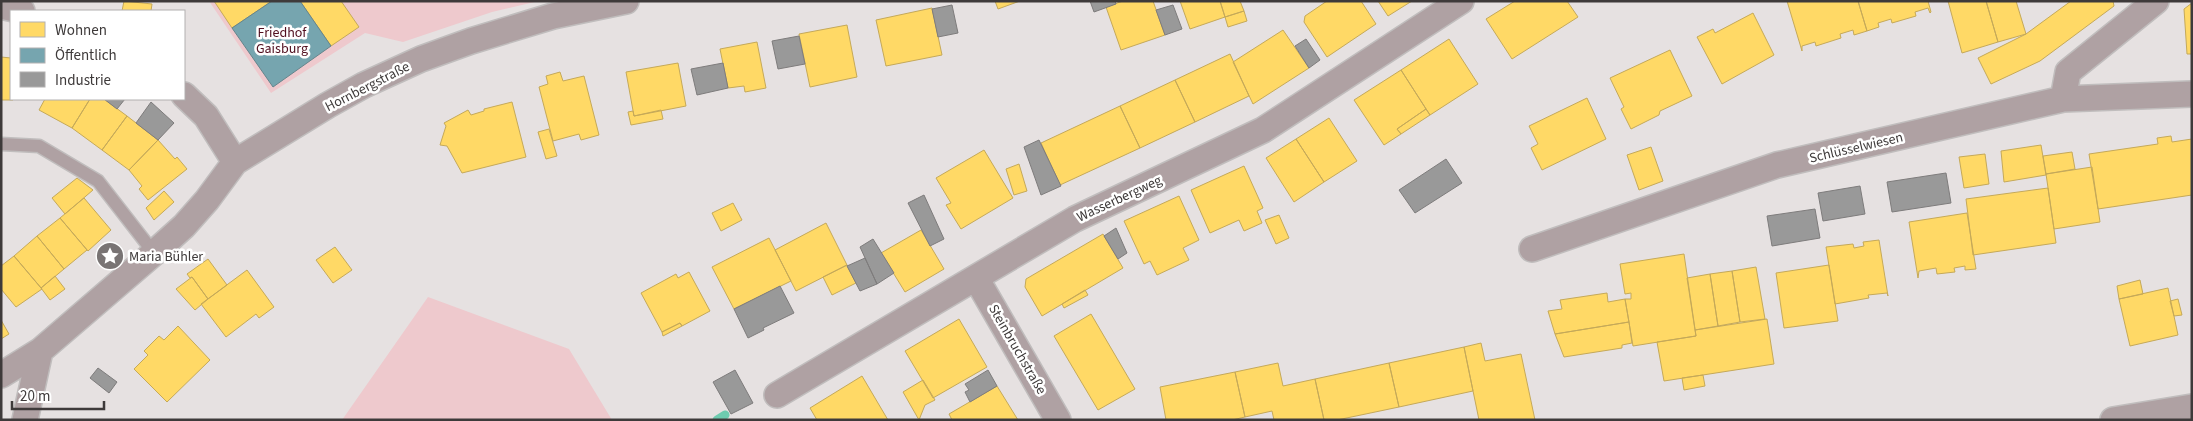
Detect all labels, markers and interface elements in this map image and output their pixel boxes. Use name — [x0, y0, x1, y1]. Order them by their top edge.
legend — [10, 10, 185, 100]
text: Wohnen — [55, 20, 107, 41]
park label: Friedhof Gaisburg — [256, 23, 308, 59]
text: Öffentlich — [55, 45, 117, 66]
street label: Hornbergstraße — [322, 57, 413, 117]
text: Industrie — [55, 70, 111, 91]
street label: Schlüsselwiesen — [1807, 127, 1905, 168]
street label: Wasserbergweg — [1074, 170, 1165, 227]
place icon: Maria Bühler — [95, 241, 125, 271]
place label: Maria Bühler — [129, 247, 203, 267]
street label: Steinbruchstraße — [983, 301, 1051, 398]
scale bar — [12, 378, 105, 410]
text: 20 m — [20, 386, 50, 407]

